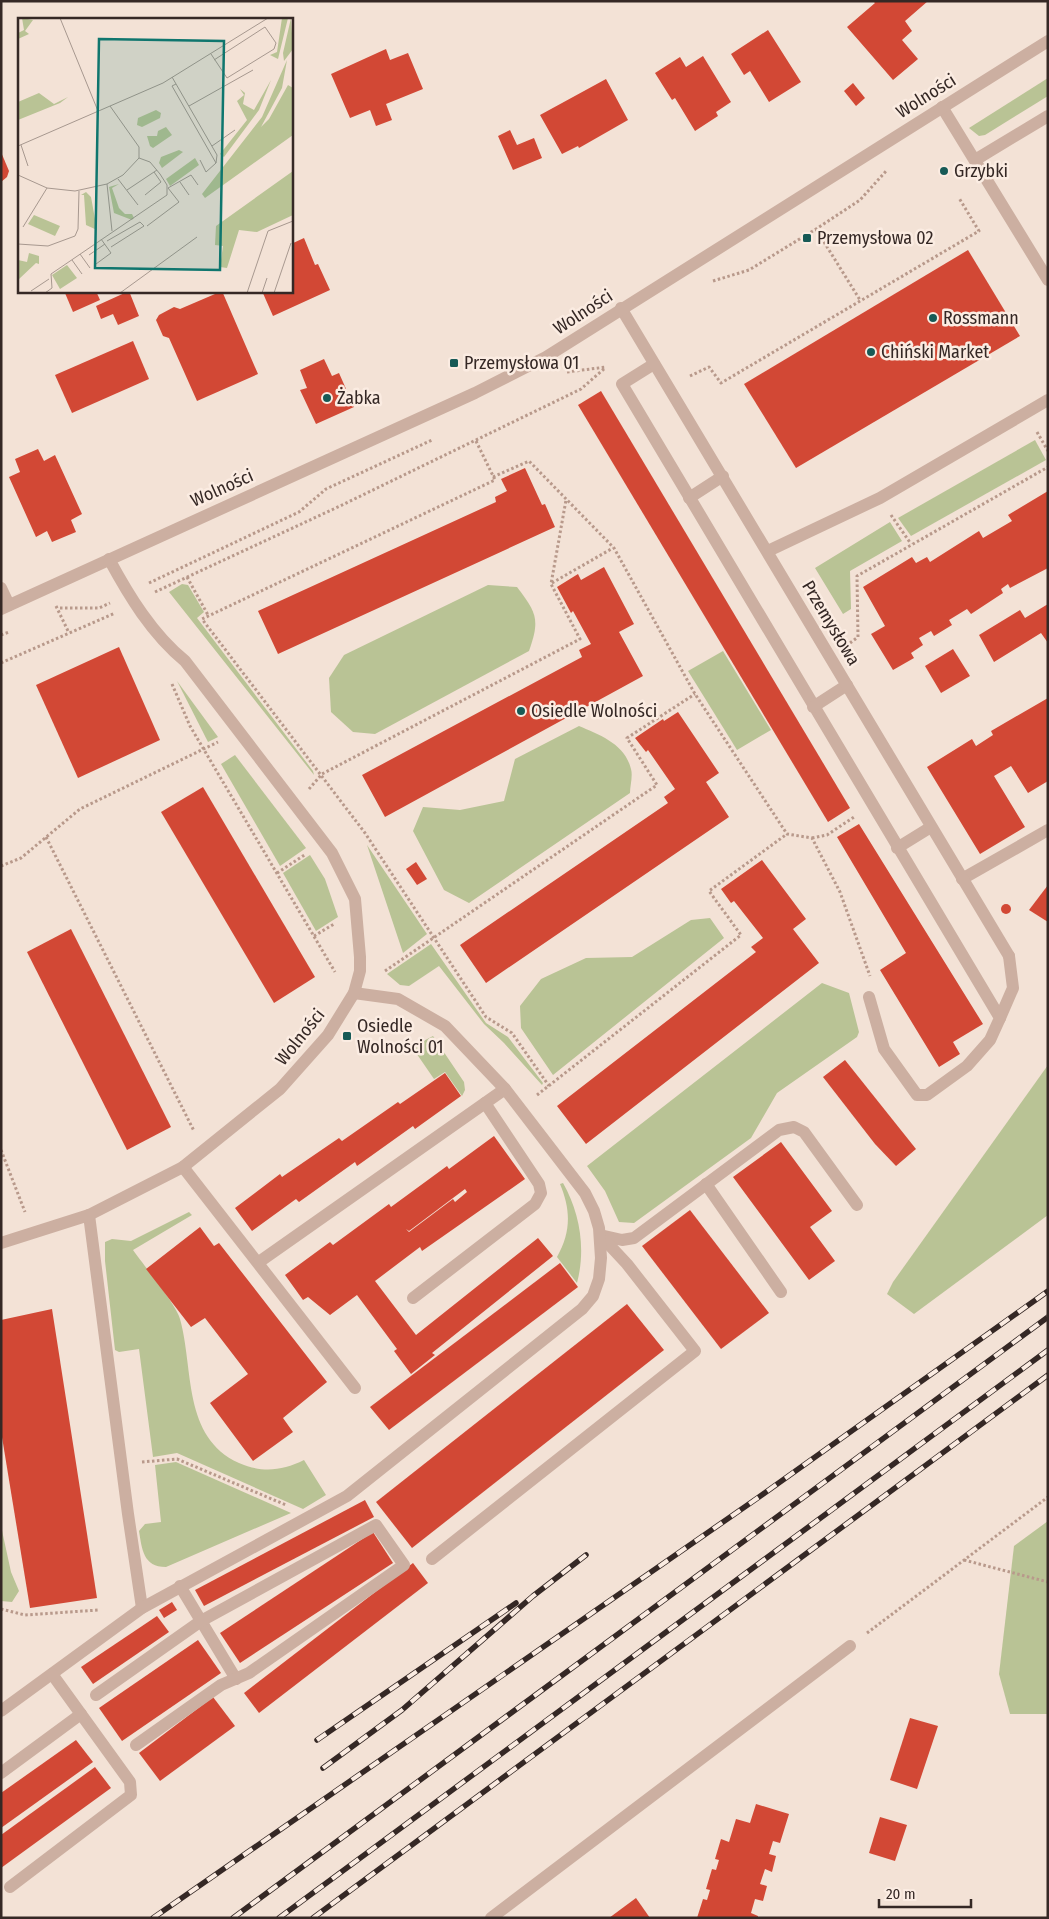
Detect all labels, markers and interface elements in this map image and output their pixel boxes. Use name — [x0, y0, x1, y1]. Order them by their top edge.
inset map — [18, 18, 292, 292]
street label: Wolności — [892, 69, 960, 123]
place label: Grzybki — [954, 160, 1008, 182]
marker: Grzybki — [938, 165, 950, 177]
place label: Przemysłowa 02 — [817, 227, 933, 249]
marker: Przemysłowa 02 — [801, 232, 813, 244]
street label: Wolności — [549, 285, 617, 339]
place label: Rossmann — [943, 307, 1019, 329]
marker: Rossmann — [927, 312, 939, 324]
place label: Chiński Market — [881, 341, 989, 363]
marker: Chiński Market — [865, 346, 877, 358]
place label: Przemysłowa 01 — [464, 352, 579, 374]
marker: Przemysłowa 01 — [448, 357, 460, 369]
place label: Żabka — [337, 387, 381, 409]
marker: Żabka — [321, 392, 333, 404]
street label: Wolności — [187, 464, 257, 512]
street label: Przemysłowa — [797, 577, 865, 670]
place label: Osiedle Wolności — [531, 700, 657, 722]
marker: Osiedle Wolności — [515, 705, 527, 717]
street label: Wolności — [271, 1004, 329, 1070]
place label: Osiedle Wolności 01 — [357, 1015, 444, 1058]
marker: Osiedle Wolności 01 — [341, 1030, 353, 1042]
scale bar — [879, 1876, 972, 1908]
text: 20 m — [886, 1885, 916, 1903]

